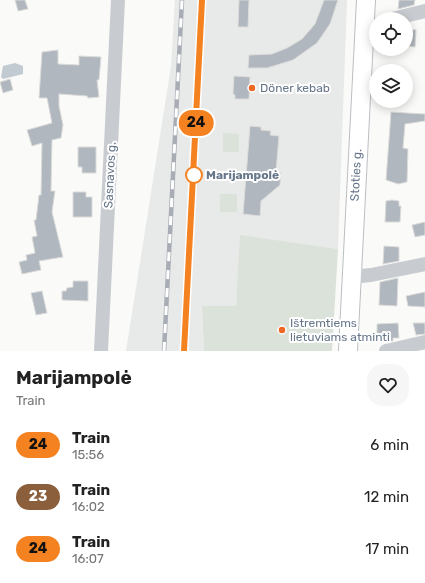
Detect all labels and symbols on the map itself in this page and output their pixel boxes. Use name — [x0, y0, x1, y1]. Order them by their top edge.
place label: Döner kebab — [260, 81, 330, 95]
marker: Döner kebab — [247, 83, 257, 93]
line badge: 24 — [178, 110, 214, 136]
street label: Sasnavos g. — [101, 141, 119, 209]
street label: Stoties g. — [348, 148, 364, 202]
marker: Marijampolė — [185, 166, 203, 184]
place label: Marijampolė — [206, 168, 279, 182]
place label: Ištremtiems lietuviams atminti — [290, 316, 390, 344]
marker: Ištremtiems lietuviams atminti — [277, 325, 287, 335]

